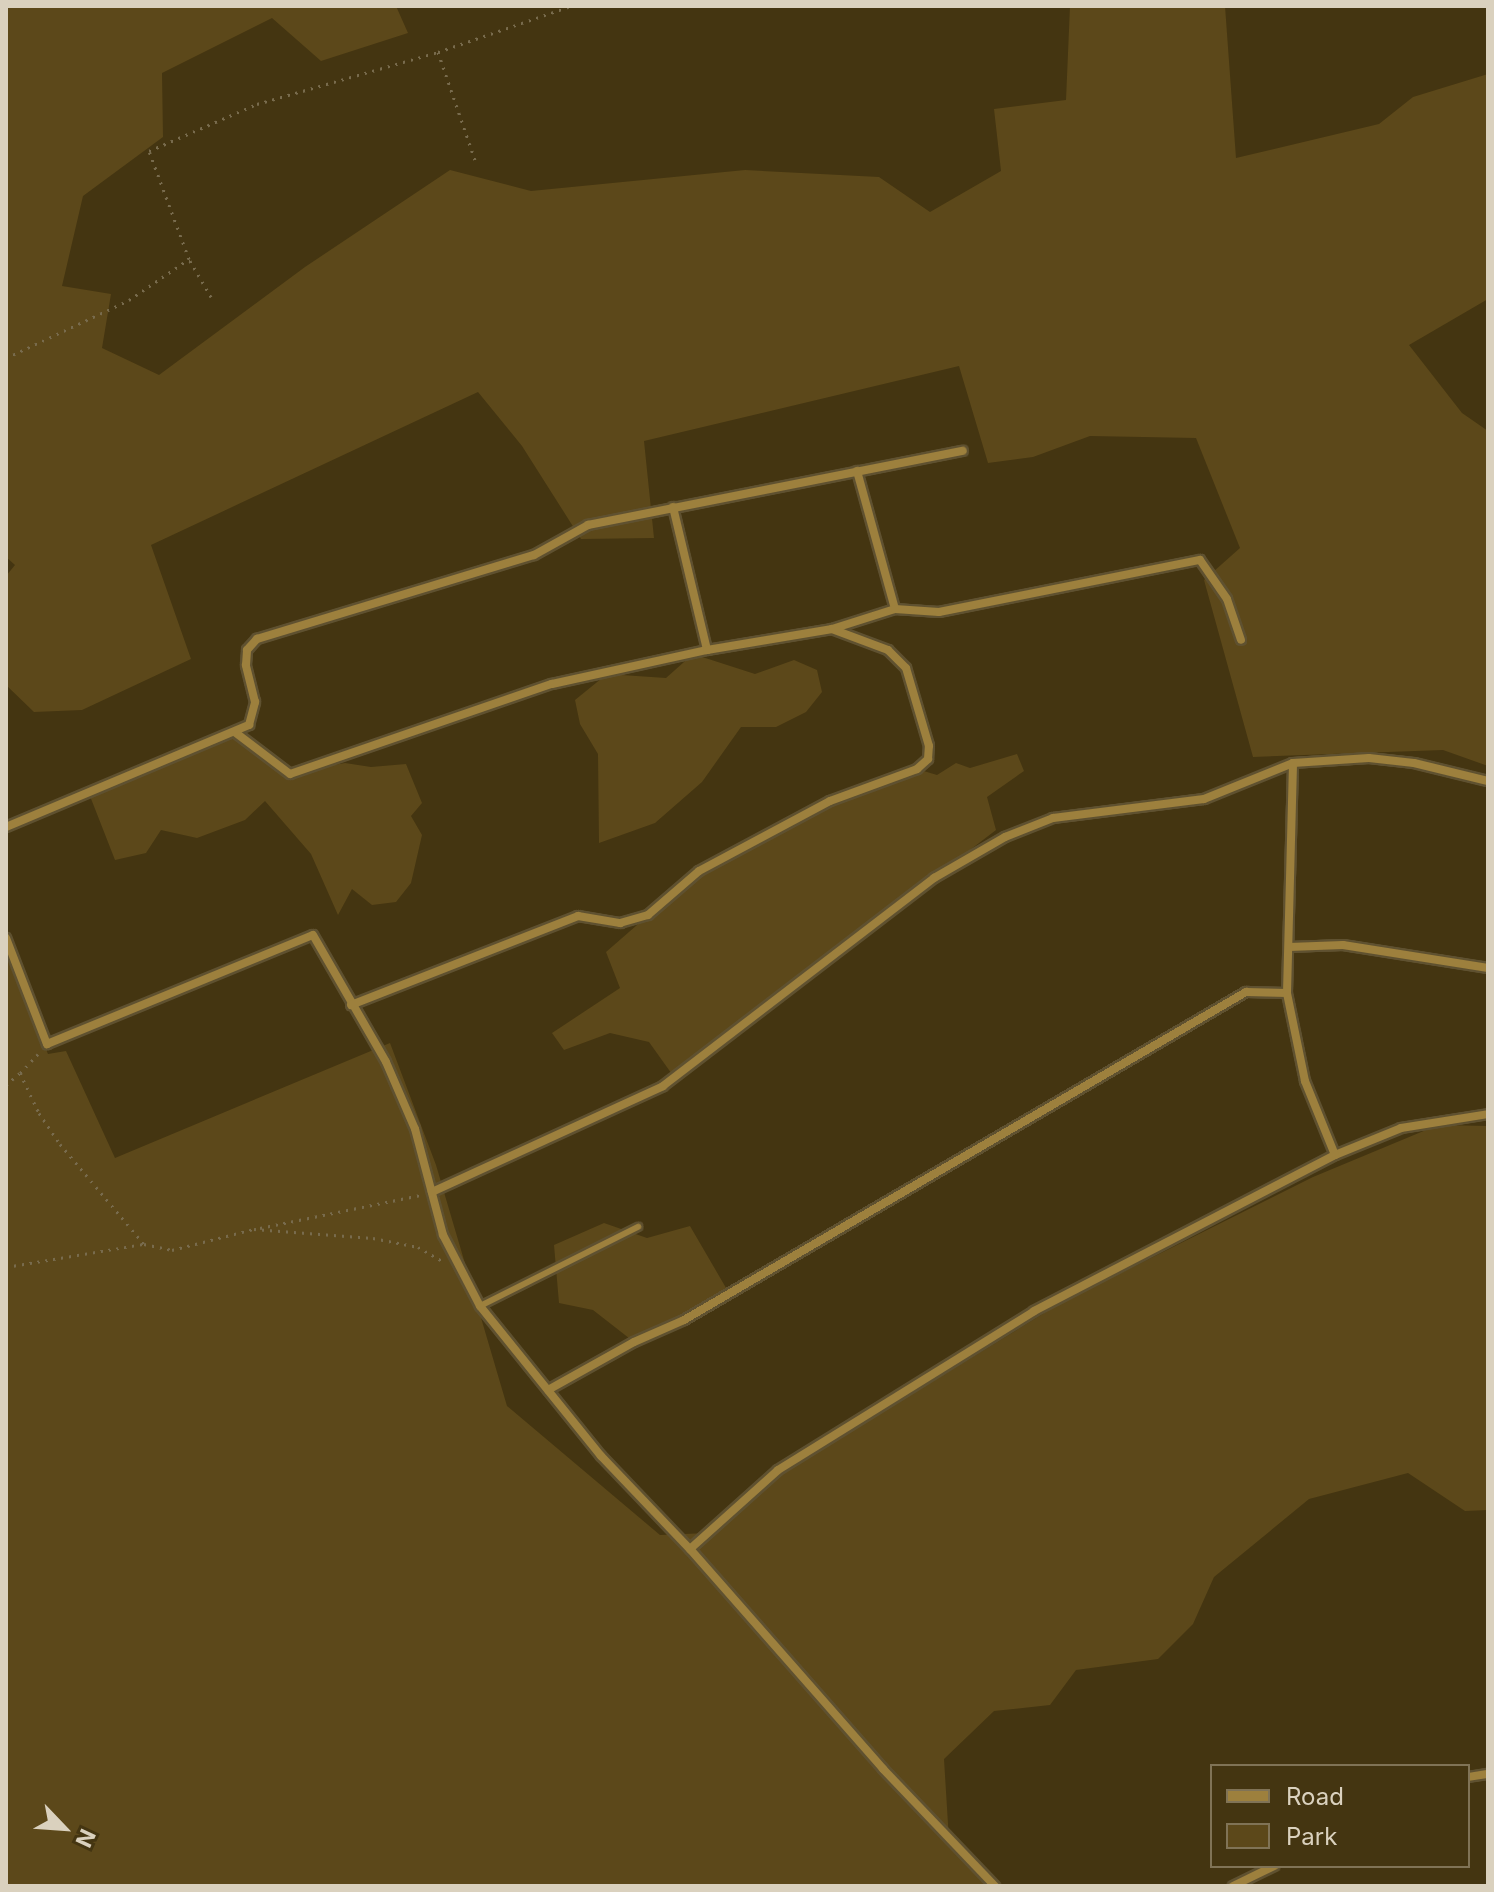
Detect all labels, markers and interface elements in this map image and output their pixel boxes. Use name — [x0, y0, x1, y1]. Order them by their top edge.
legend — [1210, 1764, 1470, 1868]
text: Road — [1286, 1782, 1344, 1811]
north arrow — [24, 1788, 104, 1868]
text: Park — [1286, 1822, 1337, 1851]
text: N — [70, 1825, 101, 1851]

